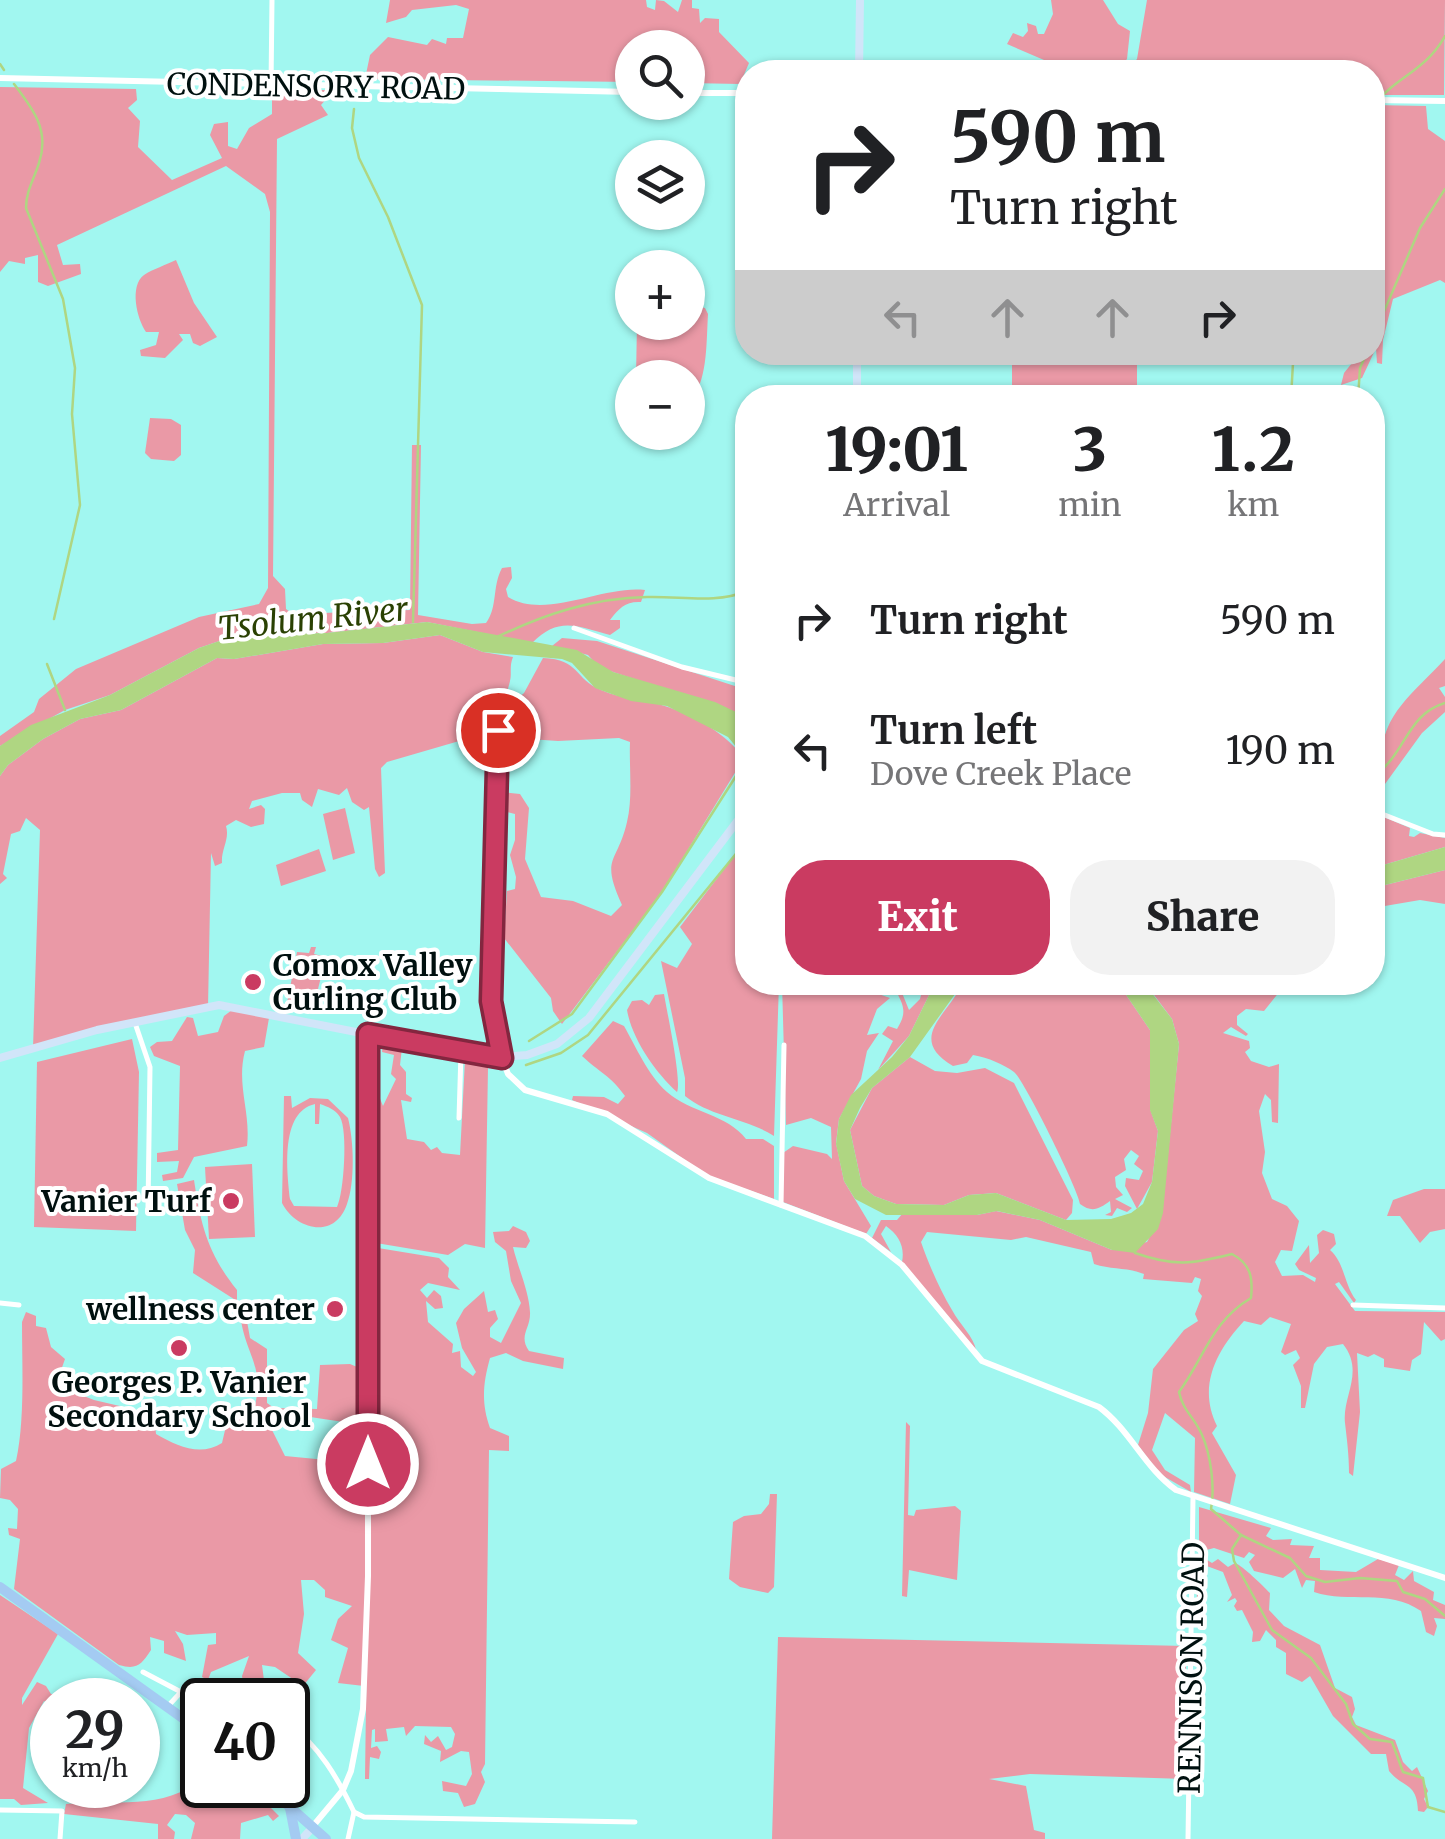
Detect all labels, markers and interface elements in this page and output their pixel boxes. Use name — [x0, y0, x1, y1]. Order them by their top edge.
map controls — [615, 30, 705, 450]
button: search — [615, 30, 705, 120]
street label: CONDENSORY ROAD — [166, 64, 466, 108]
text: 590 m — [950, 93, 1165, 181]
icon: right — [785, 100, 915, 230]
button: layers — [615, 140, 705, 230]
text: Turn right — [950, 180, 1178, 236]
button: + — [615, 250, 705, 340]
icon: left — [875, 290, 930, 345]
icon: ahead — [980, 290, 1035, 345]
icon: ahead — [1085, 290, 1140, 345]
icon: right — [1190, 290, 1245, 345]
button: − — [615, 360, 705, 450]
text: 19:01 — [825, 412, 968, 487]
text: 3 — [1073, 412, 1107, 487]
text: 1.2 — [1212, 412, 1295, 487]
text: Arrival — [843, 485, 950, 525]
text: min — [1058, 485, 1122, 525]
text: km — [1227, 485, 1279, 525]
water label: Tsolum River — [216, 589, 411, 649]
icon: right — [785, 593, 840, 648]
text: Turn right — [870, 597, 1068, 644]
text: 590 m — [1220, 597, 1335, 644]
pin — [456, 688, 541, 773]
icon: arrive — [471, 703, 526, 758]
text: Turn left — [870, 707, 1037, 754]
icon: left — [785, 723, 840, 778]
text: 190 m — [1225, 727, 1335, 774]
text: Dove Creek Place — [870, 754, 1131, 794]
button: Exit — [785, 860, 1050, 975]
button: Share — [1070, 860, 1335, 975]
place label: Comox Valley Curling Club — [273, 946, 473, 1018]
marker: Comox Valley Curling Club — [242, 971, 264, 993]
place label: Vanier Turf — [40, 1182, 212, 1220]
marker: Vanier Turf — [220, 1190, 242, 1212]
place label: wellness center — [85, 1290, 315, 1328]
marker: wellness center — [324, 1298, 346, 1320]
marker: Georges P. Vanier Secondary School — [168, 1337, 190, 1359]
place label: Georges P. Vanier Secondary School — [47, 1363, 311, 1435]
position arrow — [316, 1412, 420, 1516]
street label: RENNISON ROAD — [1170, 1542, 1212, 1794]
speed limit sign: 40 — [180, 1678, 310, 1808]
text: 29 — [65, 1699, 125, 1762]
text: km/h — [62, 1752, 128, 1784]

